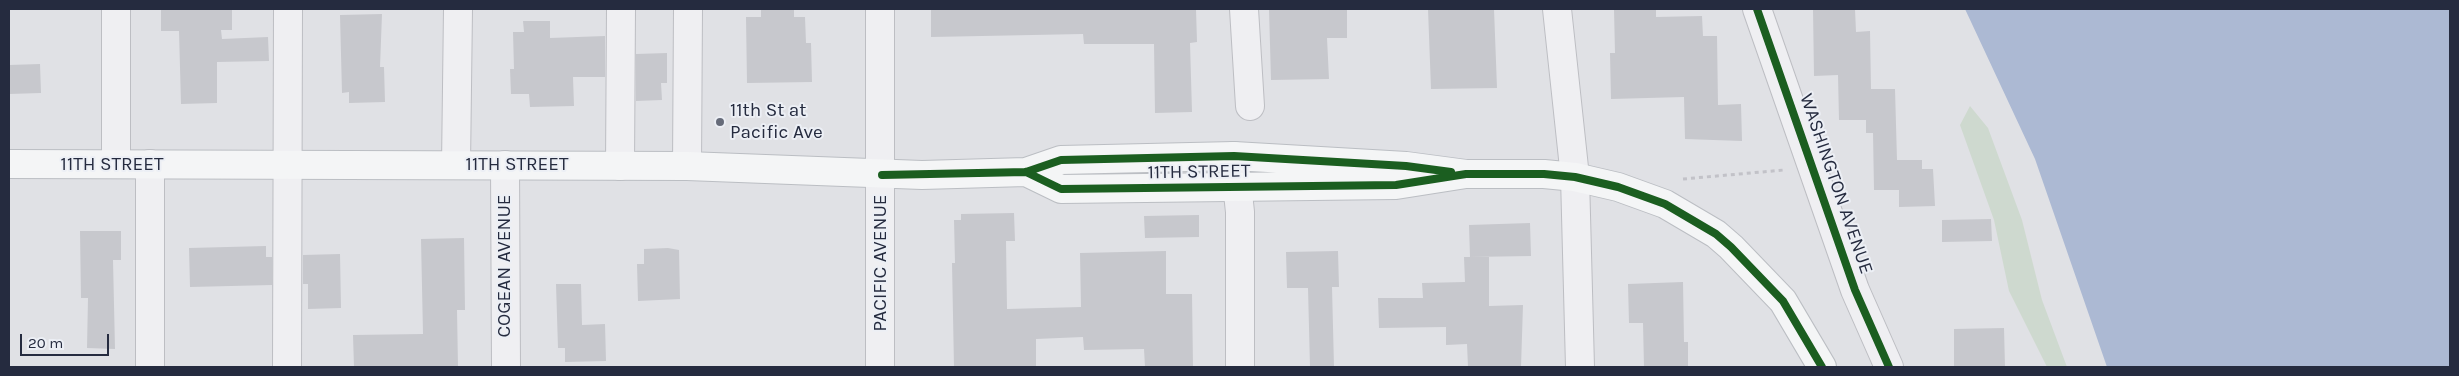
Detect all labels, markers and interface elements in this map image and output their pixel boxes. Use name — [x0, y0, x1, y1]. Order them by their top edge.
street label: WASHINGTON AVENUE — [1794, 91, 1878, 277]
place label: 11th St at Pacific Ave — [730, 100, 823, 144]
marker: 11th St at Pacific Ave — [714, 116, 726, 128]
street label: 11TH STREET — [61, 154, 163, 176]
street label: 11TH STREET — [466, 154, 568, 176]
street label: 11TH STREET — [1147, 160, 1251, 184]
street label: COGEAN AVENUE — [494, 194, 516, 338]
street label: PACIFIC AVENUE — [870, 195, 892, 331]
scale bar — [22, 324, 111, 356]
text: 20 m — [28, 334, 63, 352]

